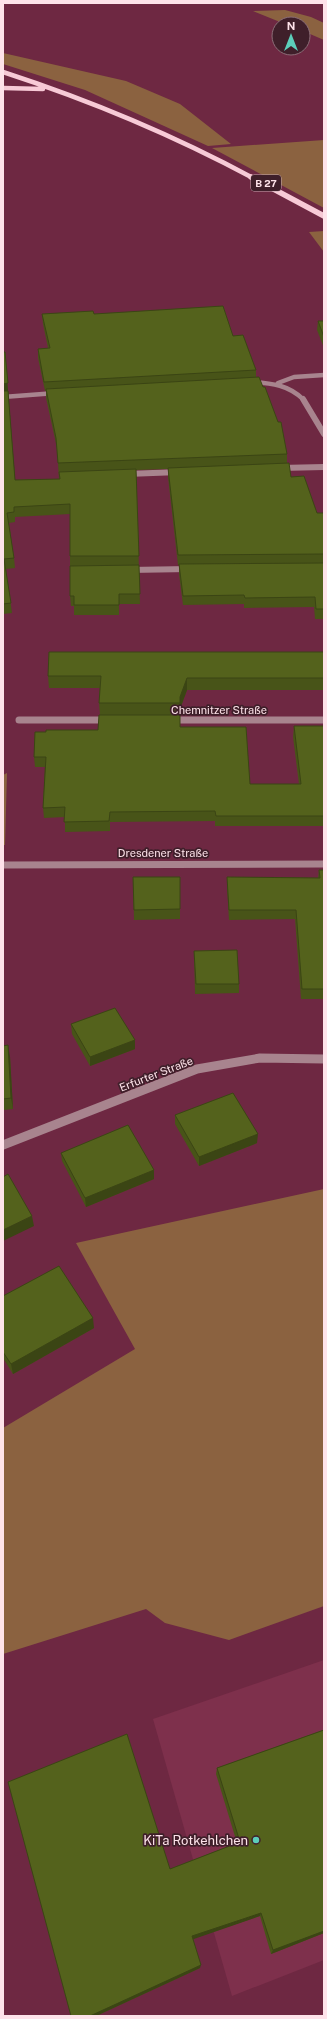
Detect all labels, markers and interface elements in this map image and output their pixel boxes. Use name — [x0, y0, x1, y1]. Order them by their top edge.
north arrow — [271, 16, 311, 56]
text: N — [287, 20, 295, 32]
road number: B 27 — [251, 175, 281, 191]
street label: Chemnitzer Straße — [171, 704, 267, 716]
street label: Dresdener Straße — [118, 847, 208, 859]
street label: Erfurter Straße — [118, 1054, 194, 1094]
place label: KiTa Rotkehlchen — [143, 1833, 248, 1848]
marker: KiTa Rotkehlchen — [251, 1835, 261, 1845]

